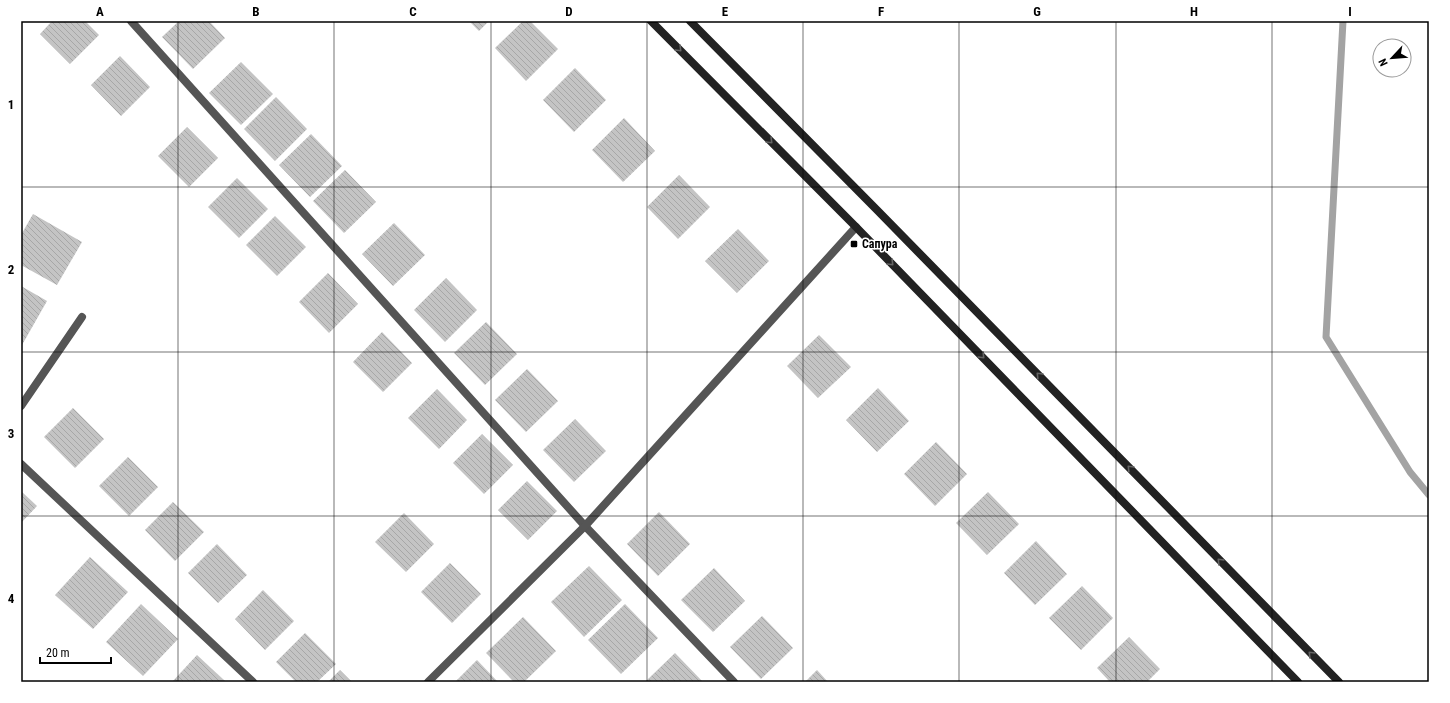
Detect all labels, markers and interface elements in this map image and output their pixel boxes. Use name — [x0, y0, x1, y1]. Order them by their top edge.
text: A — [96, 4, 104, 19]
text: B — [252, 4, 260, 19]
text: C — [409, 4, 417, 19]
text: D — [565, 4, 573, 19]
text: E — [722, 4, 729, 19]
text: F — [878, 4, 884, 19]
text: G — [1033, 4, 1041, 19]
text: H — [1190, 4, 1198, 19]
text: I — [1348, 4, 1352, 19]
north arrow — [1372, 38, 1412, 78]
one-way arrow — [674, 44, 682, 52]
text: N — [1376, 56, 1391, 68]
text: 1 — [8, 97, 14, 112]
one-way arrow — [766, 136, 773, 144]
place label: Сапура — [862, 237, 898, 251]
marker: Сапура — [849, 239, 859, 249]
one-way arrow — [886, 258, 894, 266]
text: 2 — [8, 262, 15, 277]
one-way arrow — [977, 351, 985, 359]
one-way arrow — [1036, 372, 1044, 380]
text: 3 — [8, 426, 14, 441]
one-way arrow — [1127, 465, 1134, 473]
one-way arrow — [1218, 558, 1225, 566]
text: 4 — [8, 591, 15, 606]
scale bar — [40, 639, 111, 665]
text: 20 m — [46, 646, 70, 660]
one-way arrow — [1308, 651, 1316, 659]

